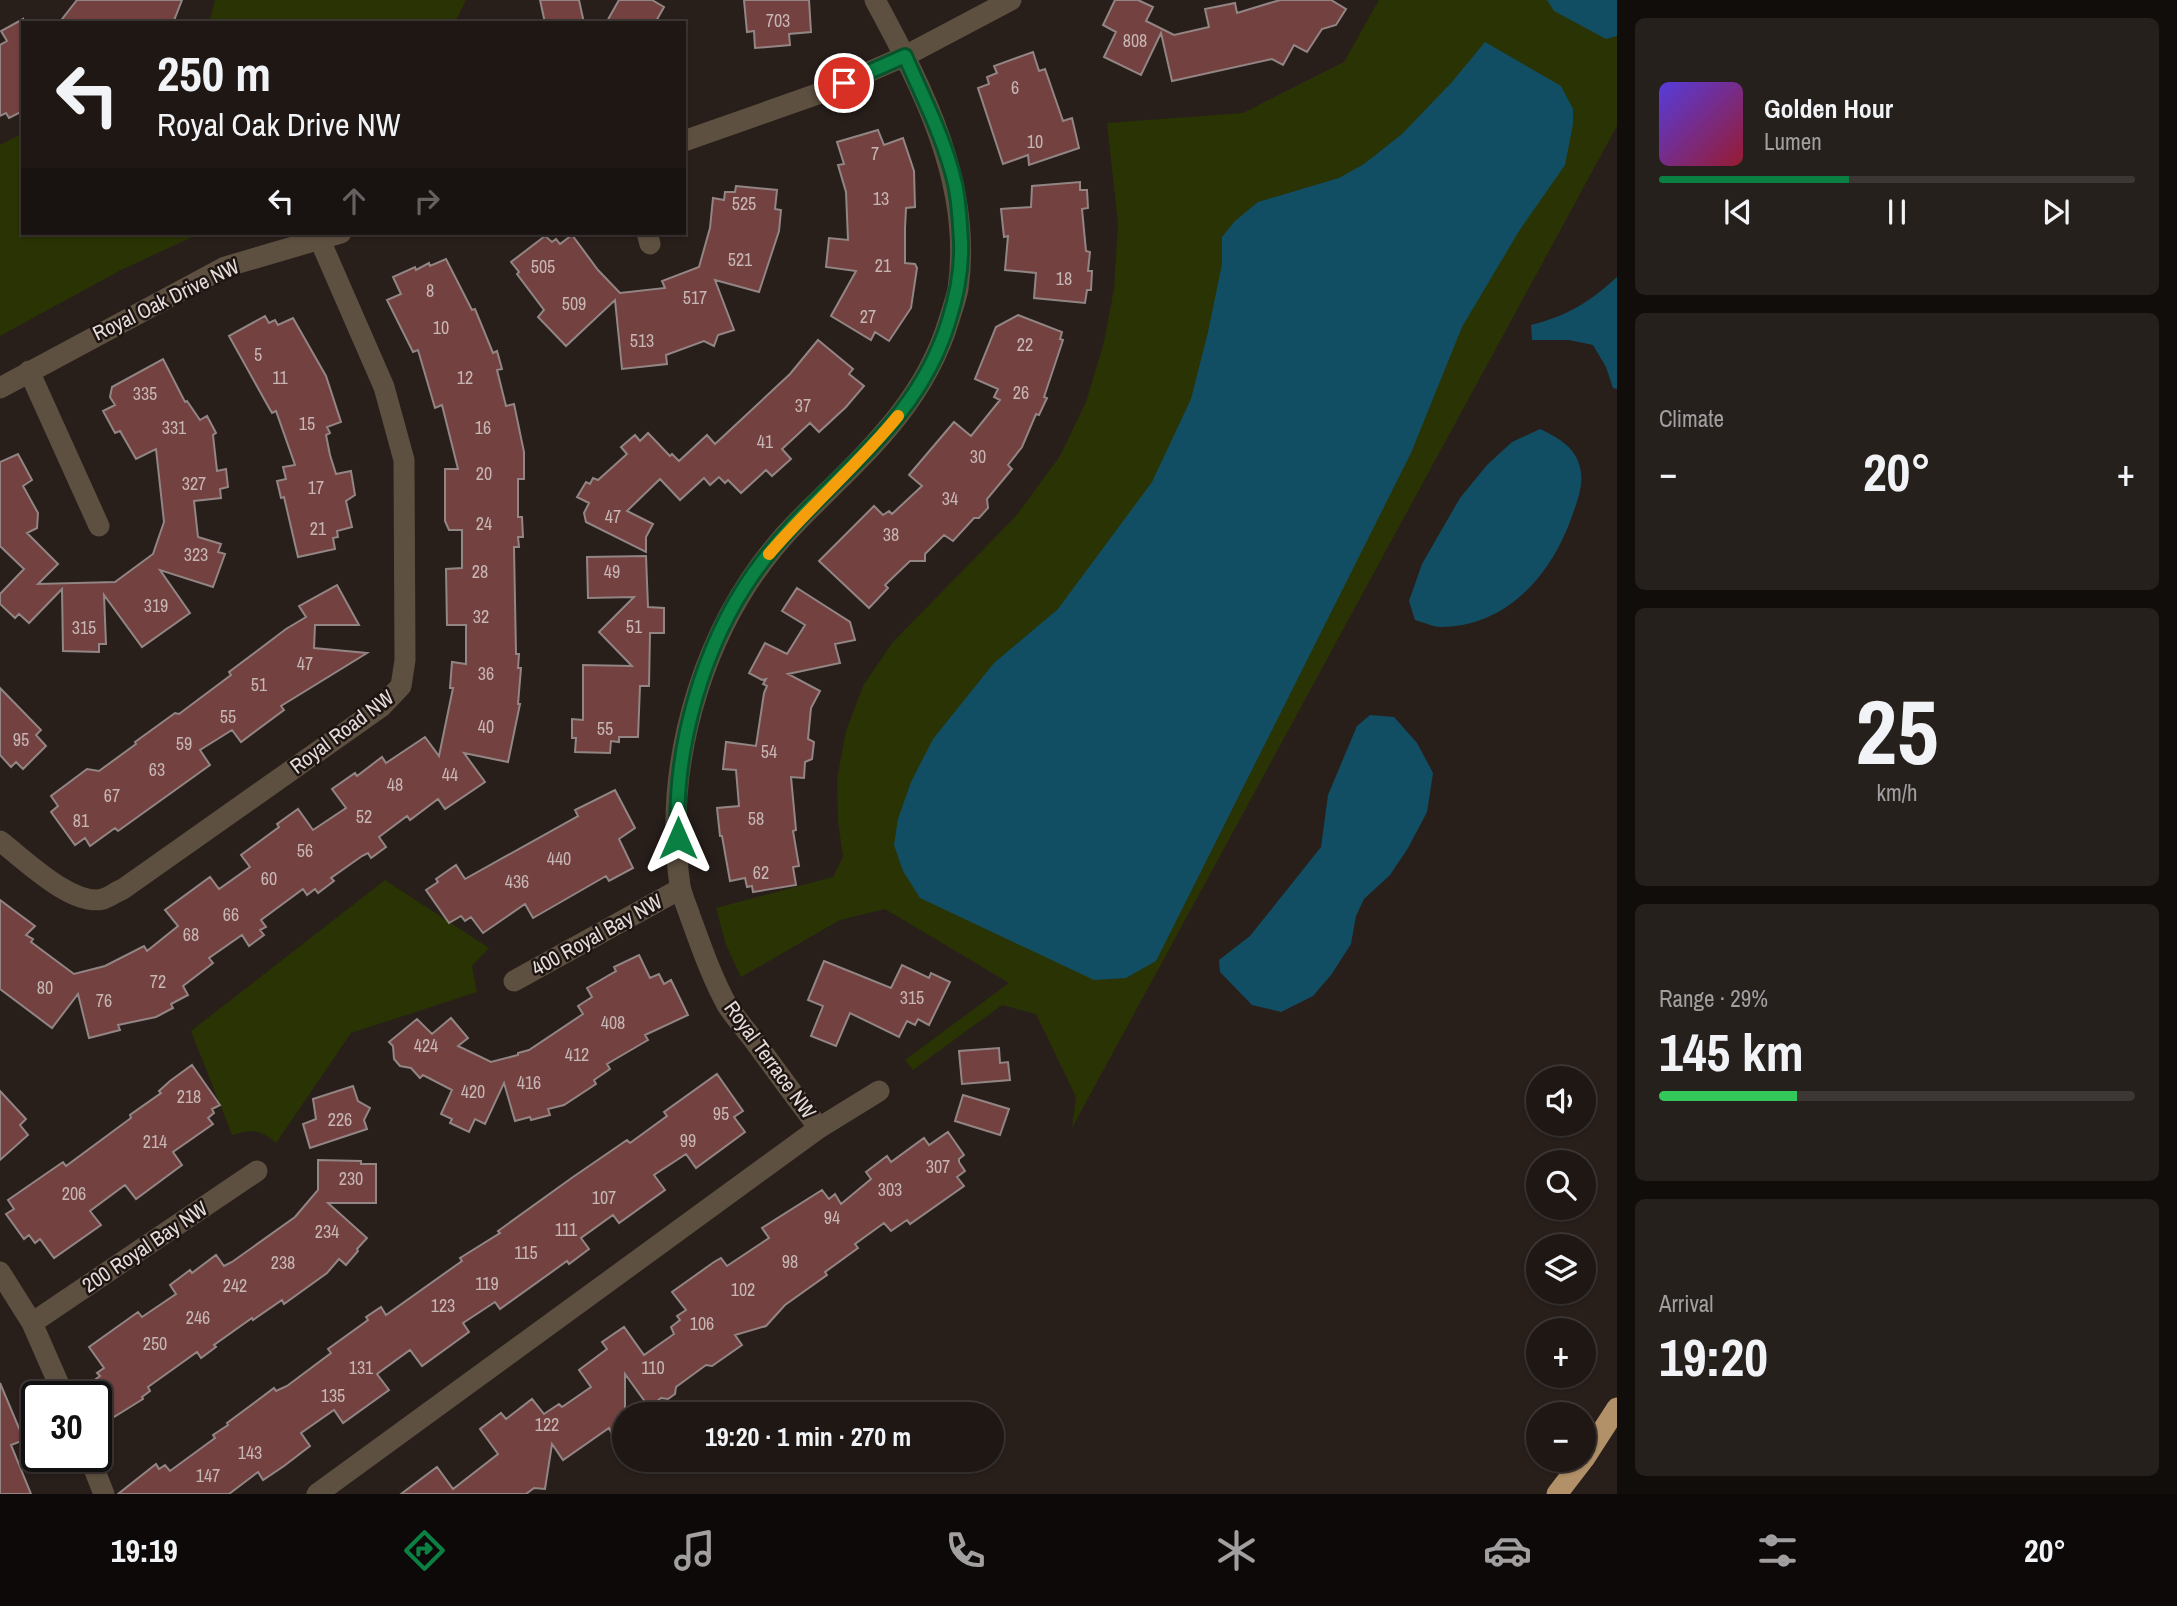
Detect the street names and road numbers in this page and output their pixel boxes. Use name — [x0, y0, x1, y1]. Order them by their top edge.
street label: Royal Oak Drive NW — [88, 251, 245, 348]
street label: Royal Road NW — [284, 682, 400, 780]
street label: 400 Royal Bay NW — [526, 886, 668, 983]
street label: Royal Terrace NW — [718, 995, 824, 1125]
street label: 200 Royal Bay NW — [76, 1193, 214, 1299]

